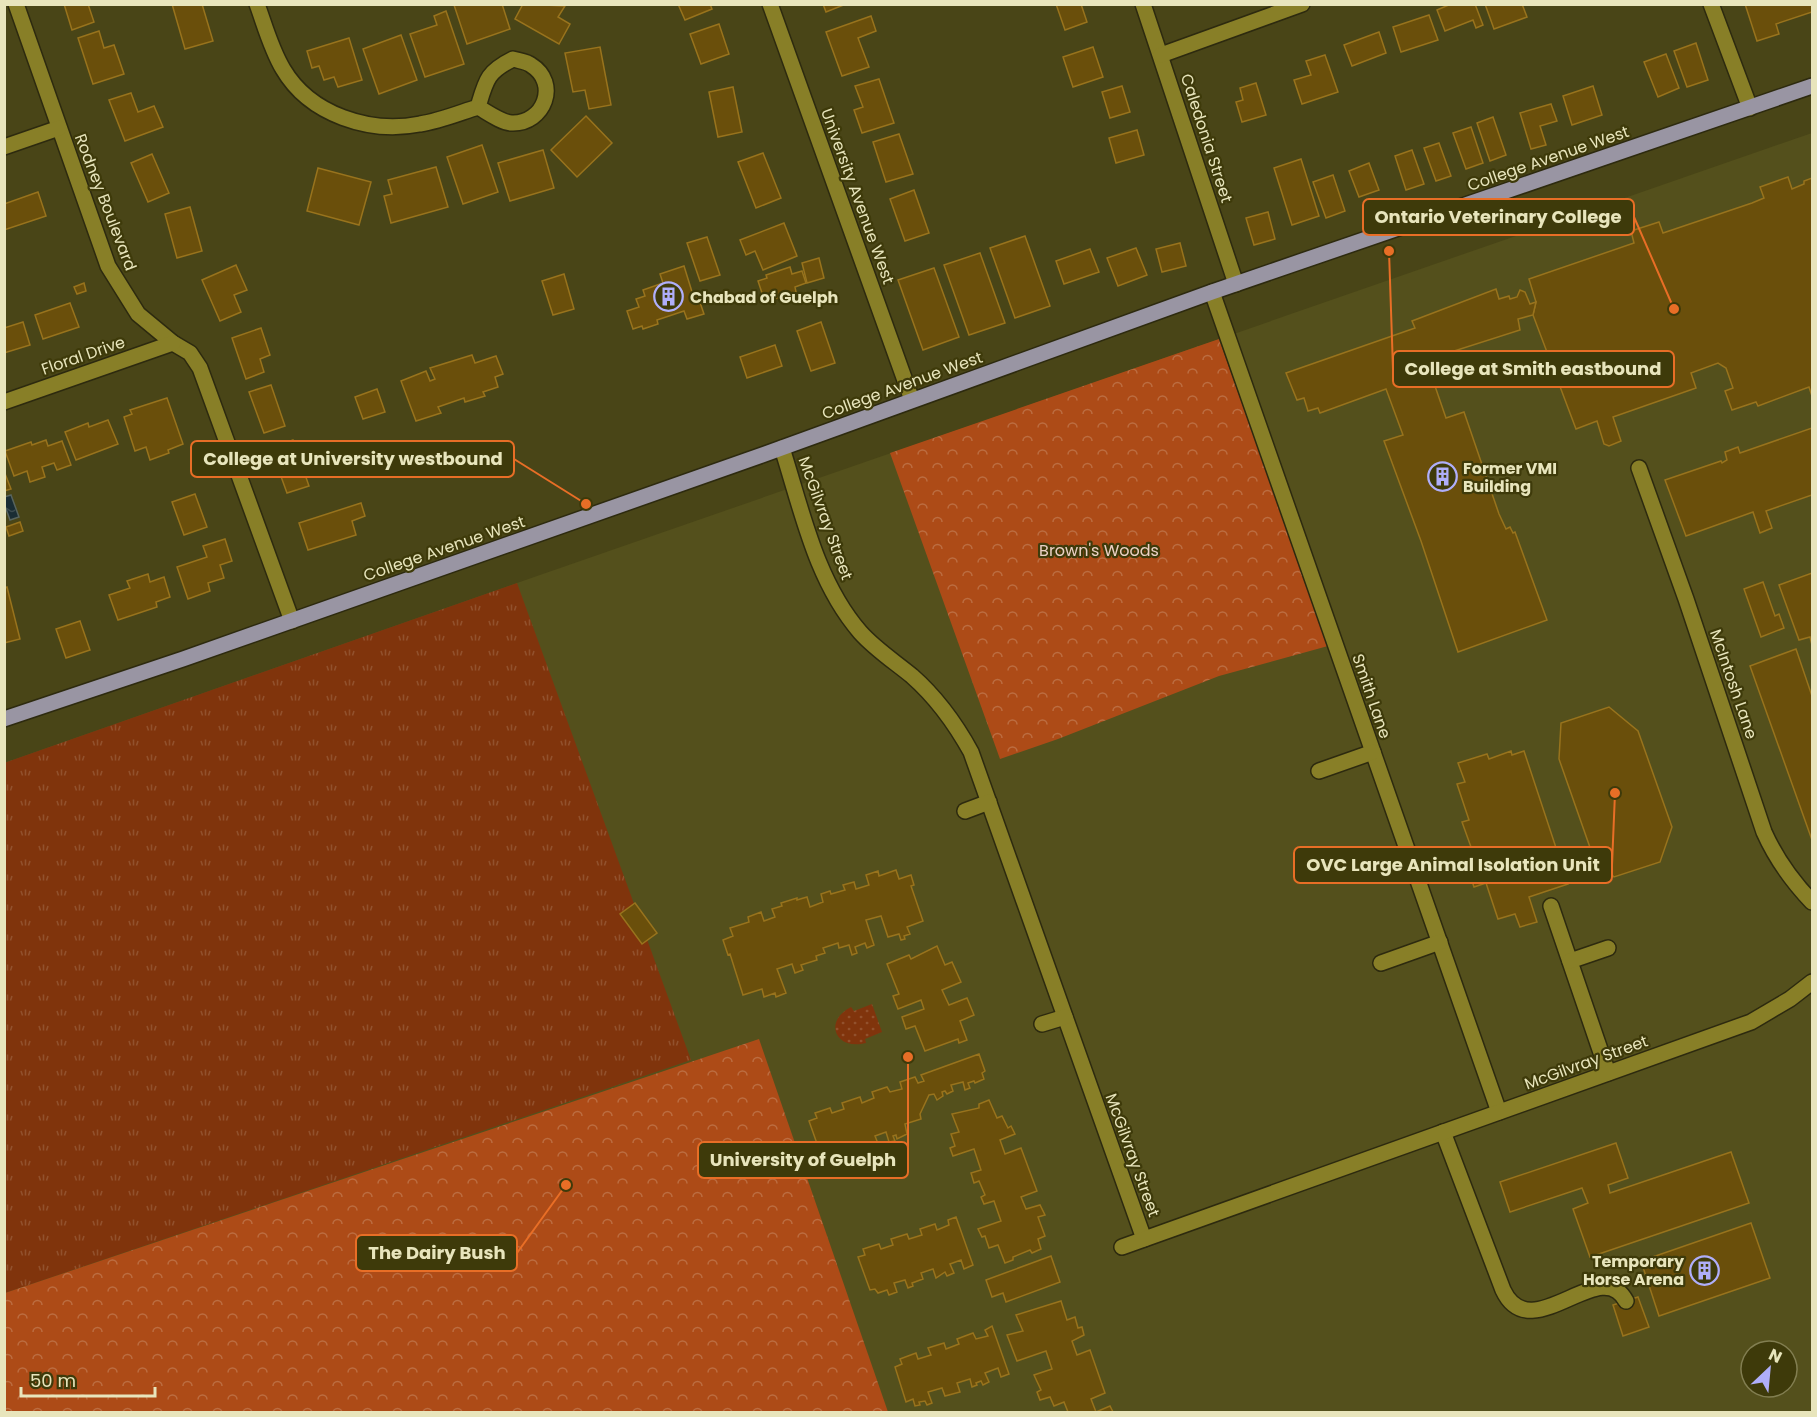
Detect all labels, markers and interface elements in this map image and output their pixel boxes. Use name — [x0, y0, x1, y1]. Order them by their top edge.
street label: Caledonia Street — [1175, 71, 1238, 206]
street label: University Avenue West — [815, 105, 900, 287]
street label: College Avenue West — [1464, 120, 1632, 197]
street label: Rodney Boulevard — [69, 130, 142, 274]
callout: Ontario Veterinary College — [1363, 199, 1634, 235]
text: Ontario Veterinary College — [1374, 204, 1622, 229]
building icon: Chabad of Guelph — [653, 281, 685, 313]
place label: Chabad of Guelph — [690, 286, 838, 309]
street label: Floral Drive — [38, 330, 128, 381]
street label: College Avenue West — [819, 346, 986, 425]
callout: College at Smith eastbound — [1393, 351, 1674, 387]
text: College at Smith eastbound — [1405, 356, 1661, 381]
callout: College at University westbound — [191, 441, 514, 477]
text: College at University westbound — [203, 446, 503, 471]
street label: McGilvray Street — [793, 453, 859, 583]
place label: Former VMI Building — [1463, 457, 1557, 498]
building icon: Former VMI Building — [1426, 461, 1458, 493]
street label: College Avenue West — [360, 510, 528, 587]
park label: Brown's Woods — [1039, 539, 1159, 562]
street label: McIntosh Lane — [1704, 626, 1763, 742]
street label: Smith Lane — [1346, 651, 1397, 742]
callout: OVC Large Animal Isolation Unit — [1294, 847, 1612, 883]
text: OVC Large Animal Isolation Unit — [1306, 852, 1600, 877]
street label: McGilvray Street — [1521, 1029, 1651, 1095]
street label: McGilvray Street — [1100, 1090, 1166, 1220]
callout: University of Guelph — [698, 1142, 908, 1178]
text: University of Guelph — [710, 1147, 896, 1172]
callout: The Dairy Bush — [356, 1235, 517, 1271]
text: The Dairy Bush — [368, 1240, 506, 1265]
place label: Temporary Horse Arena — [1583, 1250, 1685, 1291]
building icon: Temporary Horse Arena — [1689, 1254, 1721, 1286]
north arrow — [1739, 1339, 1799, 1399]
text: N — [1765, 1343, 1786, 1369]
scale bar — [21, 1360, 154, 1398]
text: 50 m — [30, 1368, 76, 1393]

